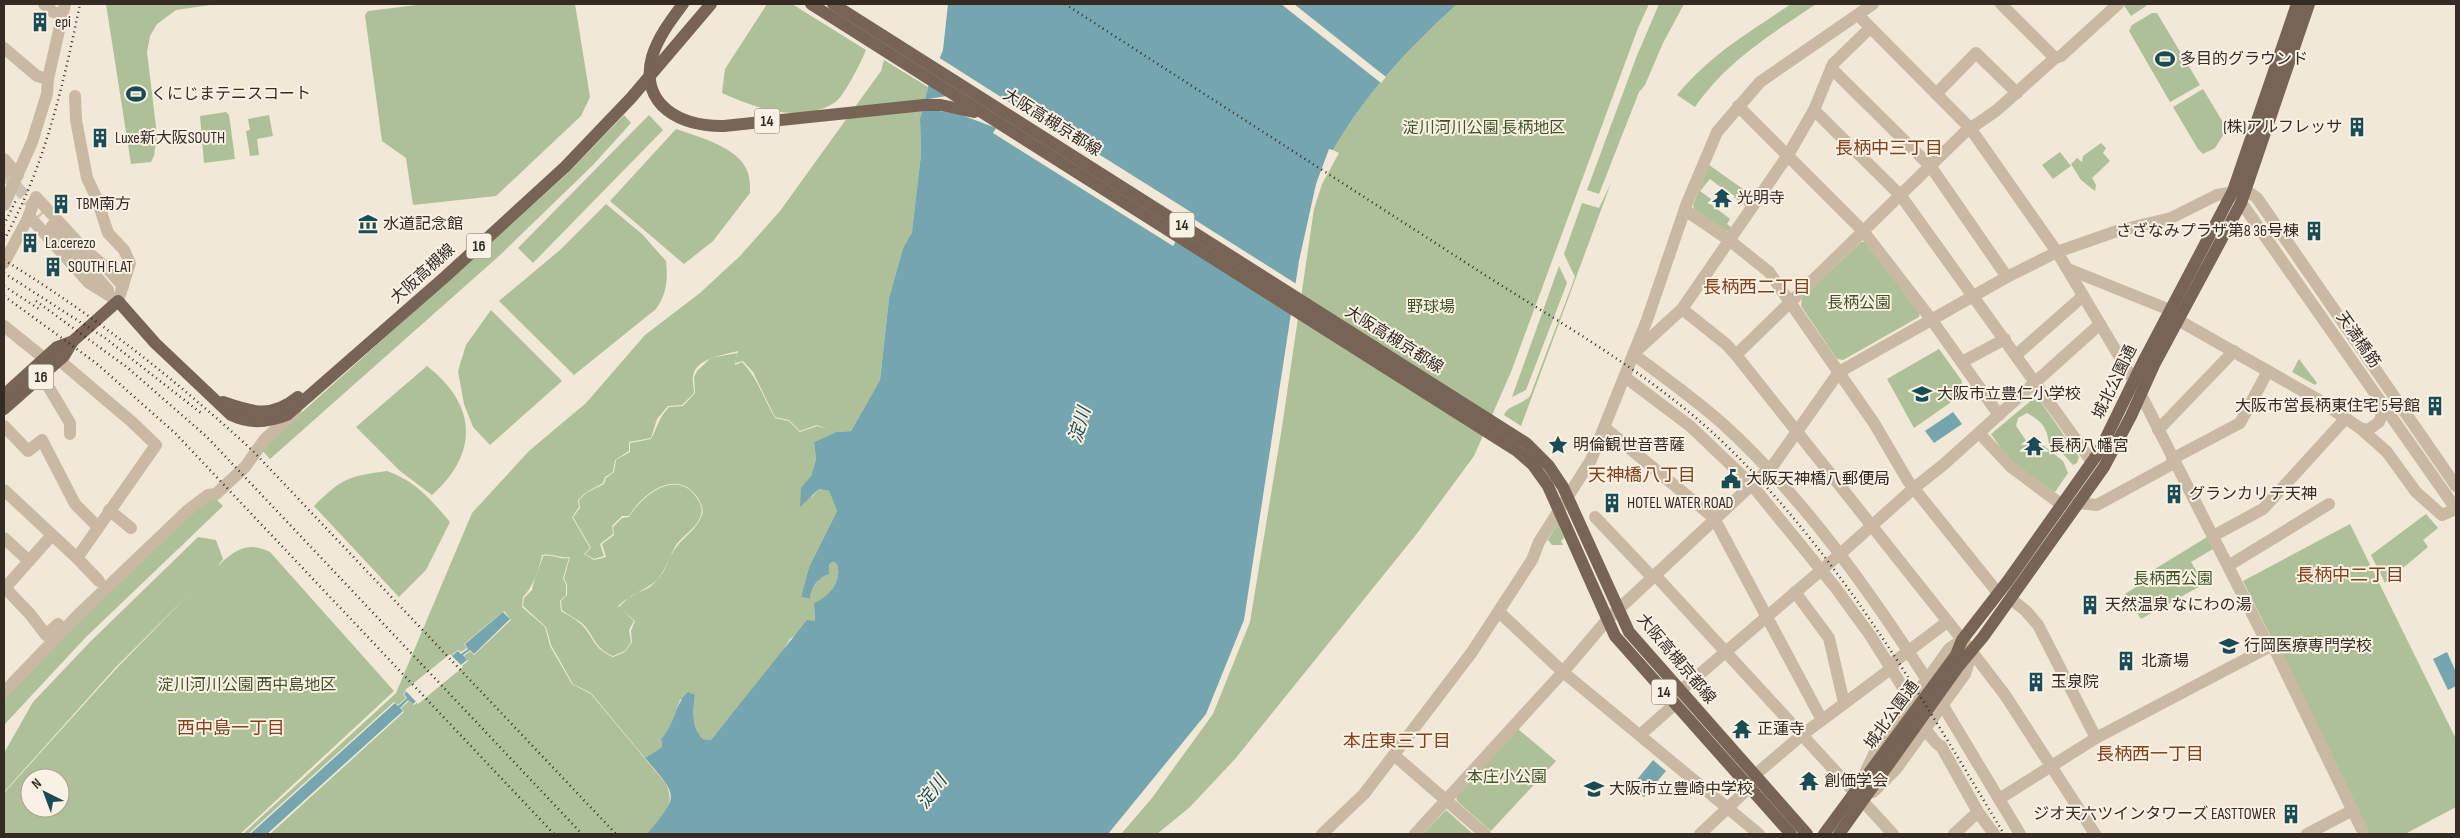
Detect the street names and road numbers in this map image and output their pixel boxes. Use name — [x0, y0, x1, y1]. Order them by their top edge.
street label: 大阪高槻京都線 — [999, 85, 1105, 161]
road number: 14 — [754, 108, 780, 134]
road number: 14 — [1170, 212, 1194, 238]
road number: 16 — [466, 234, 492, 258]
street label: 大阪高槻線 — [387, 240, 459, 308]
street label: 大阪高槻京都線 — [1341, 302, 1447, 378]
street label: 天満橋筋 — [2332, 308, 2384, 372]
street label: 城北公園通 — [2089, 342, 2141, 422]
road number: 16 — [28, 364, 54, 390]
street label: 大阪高槻京都線 — [1633, 610, 1719, 708]
street label: 城北公園通 — [1861, 677, 1923, 753]
road number: 14 — [1652, 680, 1676, 704]

